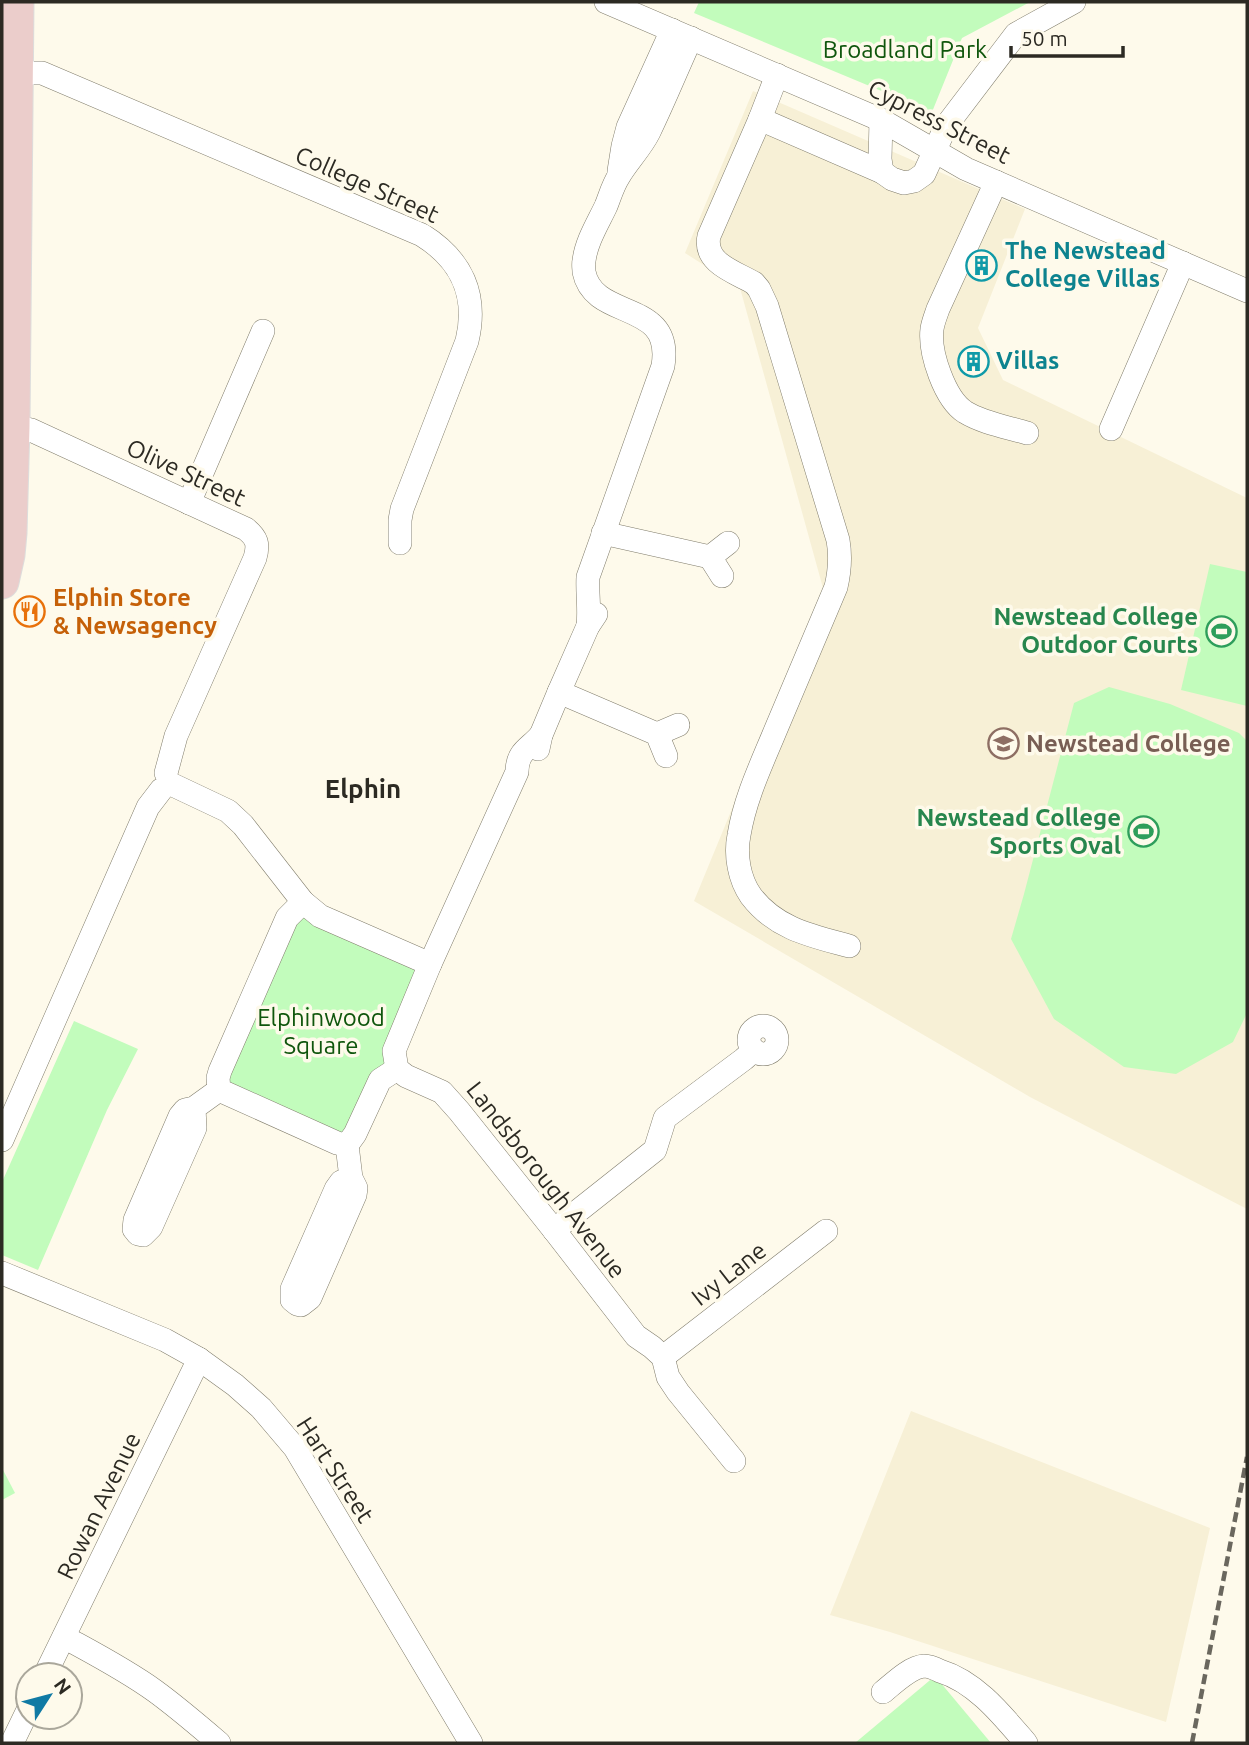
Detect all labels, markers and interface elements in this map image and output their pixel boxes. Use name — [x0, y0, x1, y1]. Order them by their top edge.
scale bar — [1011, 14, 1123, 58]
text: 50 m — [1021, 26, 1068, 50]
park label: Broadland Park — [823, 36, 987, 63]
street label: Cypress Street — [864, 74, 1015, 169]
street label: College Street — [291, 141, 444, 228]
place label: The Newstead College Villas — [1005, 237, 1166, 292]
building icon: The Newstead College Villas — [965, 248, 999, 282]
building icon: Villas — [956, 344, 990, 378]
place label: Villas — [996, 347, 1059, 374]
street label: Olive Street — [122, 433, 250, 512]
place label: Elphin Store & Newsagency — [53, 584, 217, 639]
restaurant icon: Elphin Store & Newsagency — [13, 595, 47, 629]
place label: Newstead College Outdoor Courts — [993, 603, 1198, 658]
sports icon: Newstead College Outdoor Courts — [1204, 614, 1238, 648]
school or university icon: Newstead College — [986, 727, 1020, 761]
place label: Newstead College — [1026, 730, 1231, 757]
district label: Elphin — [325, 774, 401, 803]
place label: Newstead College Sports Oval — [916, 804, 1121, 859]
sports icon: Newstead College Sports Oval — [1127, 815, 1161, 849]
park label: Elphinwood Square — [257, 1004, 385, 1059]
street label: Landsborough Avenue — [461, 1076, 631, 1283]
street label: Ivy Lane — [686, 1236, 771, 1311]
street label: Hart Street — [291, 1412, 380, 1528]
street label: Rowan Avenue — [51, 1428, 146, 1584]
north arrow — [14, 1661, 84, 1731]
text: N — [50, 1674, 76, 1698]

